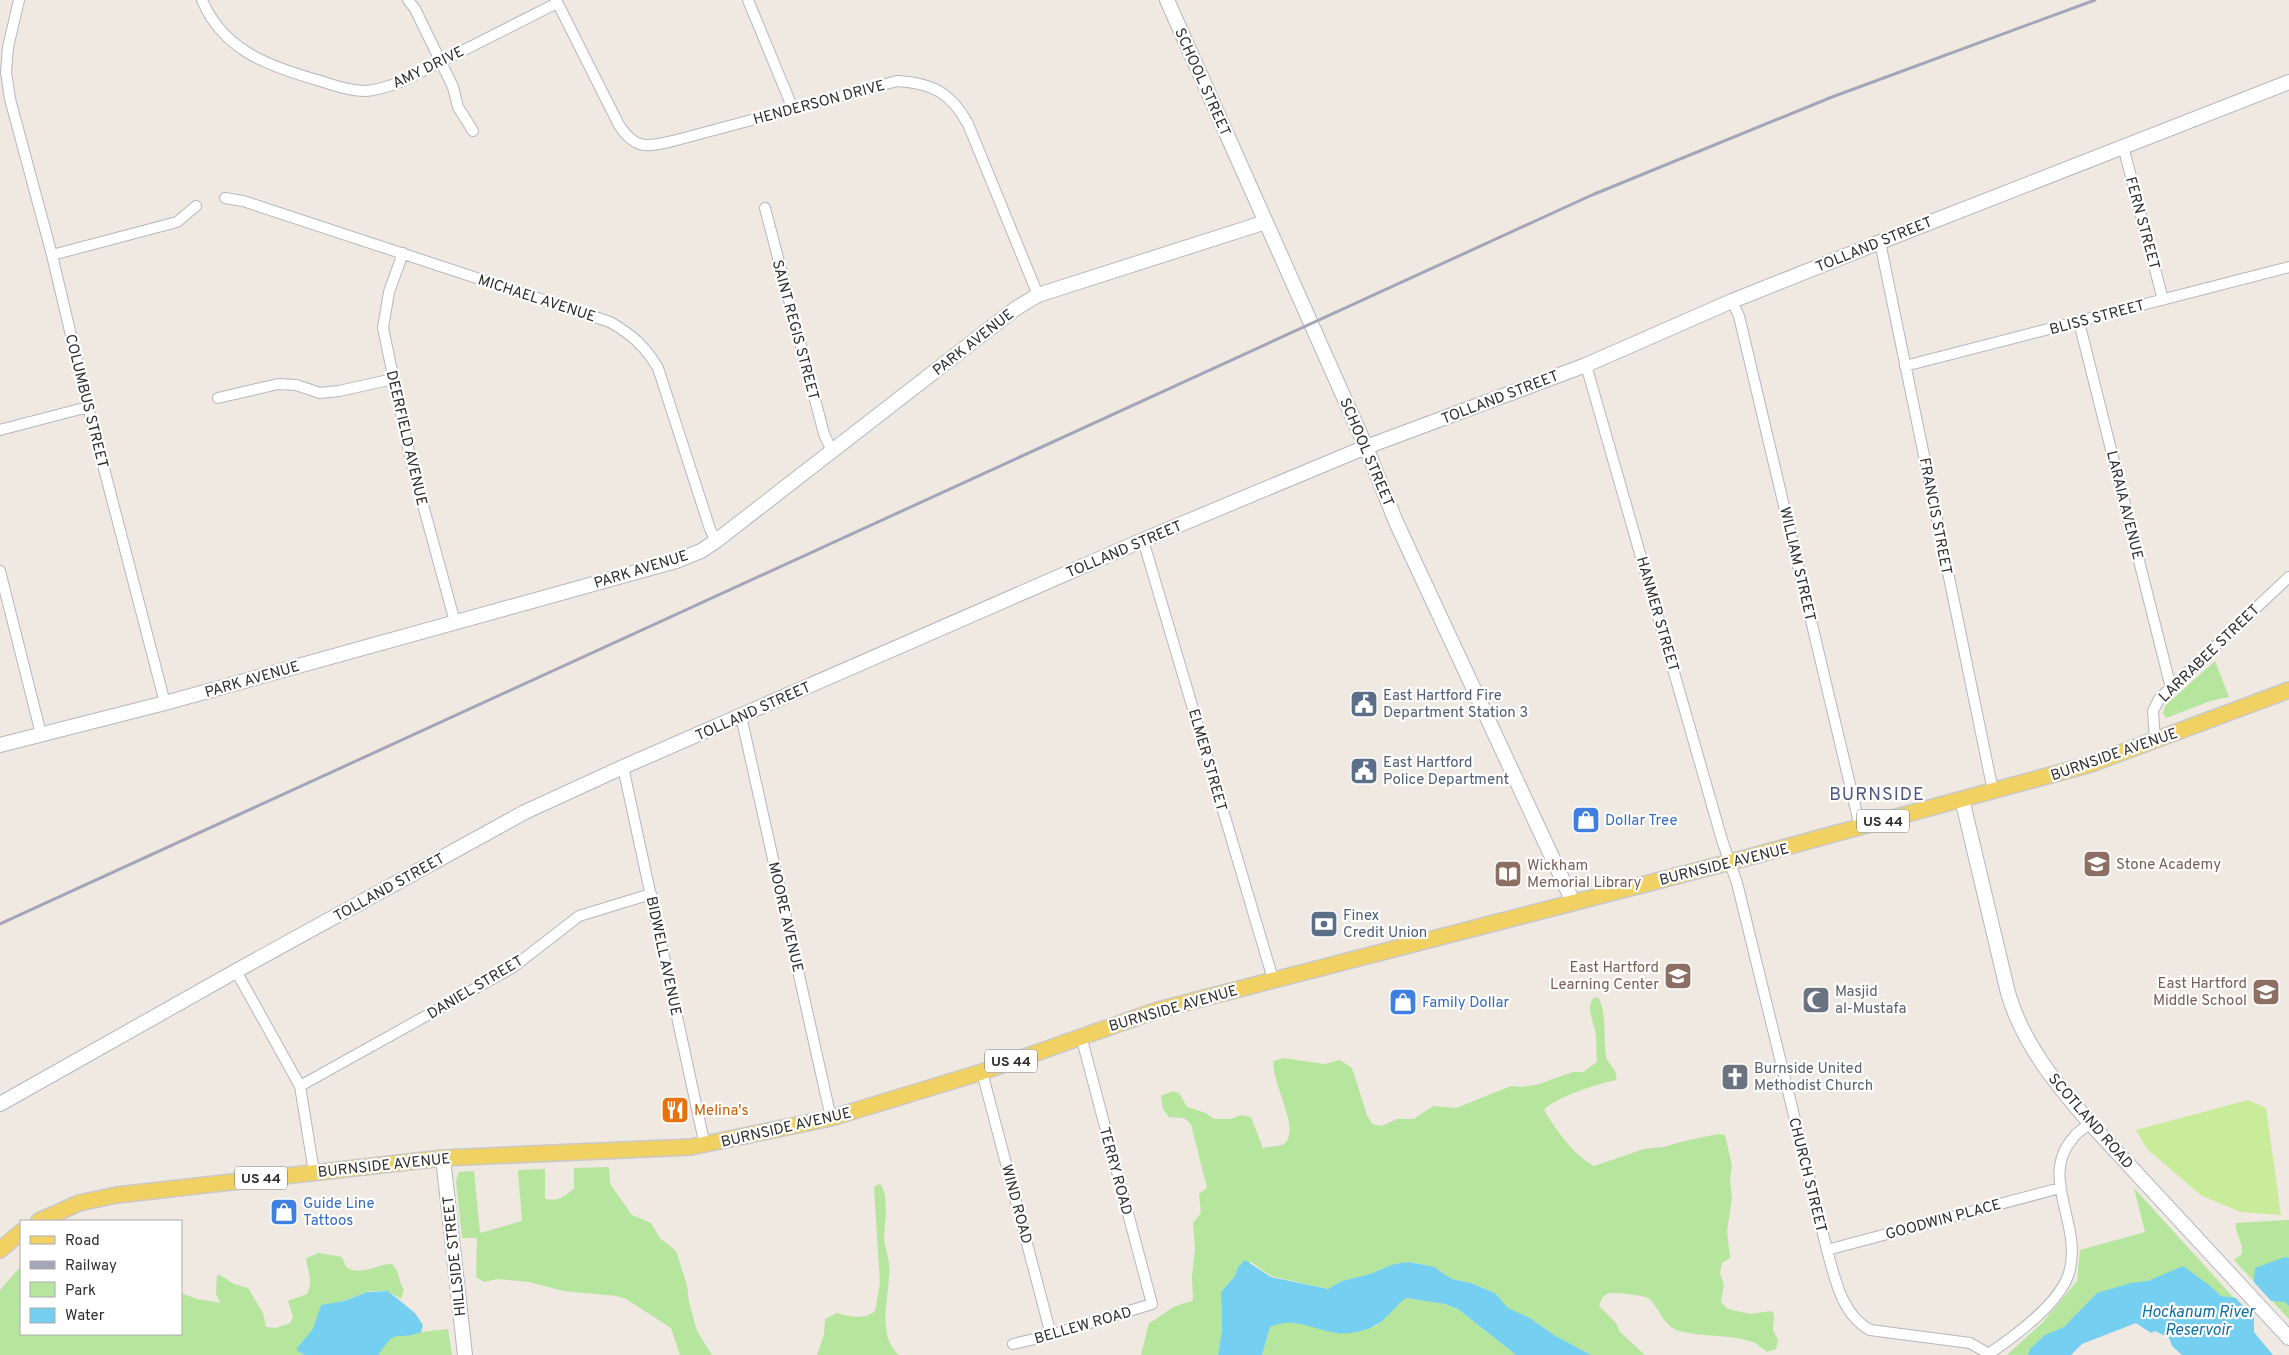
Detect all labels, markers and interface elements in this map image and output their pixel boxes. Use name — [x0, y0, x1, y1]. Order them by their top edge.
street label: SCHOOL STREET — [1169, 26, 1234, 140]
street label: AMY DRIVE — [390, 43, 467, 94]
street label: HENDERSON DRIVE — [752, 77, 887, 130]
street label: FERN STREET — [2120, 175, 2163, 272]
street label: TOLLAND STREET — [1813, 213, 1936, 277]
street label: SAINT REGIS STREET — [767, 258, 822, 403]
street label: MICHAEL AVENUE — [475, 271, 598, 327]
street label: BLISS STREET — [2048, 297, 2147, 340]
street label: PARK AVENUE — [930, 306, 1018, 381]
street label: COLUMBUS STREET — [60, 332, 111, 470]
street label: TOLLAND STREET — [1439, 367, 1562, 430]
street label: DEERFIELD AVENUE — [381, 369, 430, 508]
street label: SCHOOL STREET — [1334, 395, 1397, 510]
street label: LARAIA AVENUE — [2101, 449, 2146, 562]
street label: FRANCIS STREET — [1914, 456, 1955, 576]
street label: WILLIAM STREET — [1774, 505, 1819, 623]
street label: TOLLAND STREET — [1064, 517, 1185, 583]
street label: PARK AVENUE — [592, 547, 691, 594]
street label: HANMER STREET — [1631, 555, 1682, 674]
street label: LARRABEE STREET — [2156, 601, 2265, 707]
street label: PARK AVENUE — [203, 658, 302, 703]
street label: TOLLAND STREET — [693, 678, 814, 746]
place label: East Hartford Fire Department Station 3 — [1383, 687, 1528, 723]
public building icon: East Hartford Fire Department Station 3 — [1349, 689, 1379, 719]
street label: ELMER STREET — [1183, 707, 1230, 814]
street label: BURNSIDE AVENUE — [2049, 725, 2180, 786]
place label: East Hartford Police Department — [1383, 754, 1509, 790]
public building icon: East Hartford Police Department — [1349, 756, 1379, 786]
district label: BURNSIDE — [1829, 784, 1925, 807]
shop icon: Dollar Tree — [1571, 805, 1601, 835]
road number: US 44 — [1857, 809, 1909, 832]
place label: Dollar Tree — [1605, 812, 1677, 831]
street label: BURNSIDE AVENUE — [1658, 840, 1791, 891]
school or university icon: Stone Academy — [2082, 849, 2112, 879]
street label: TOLLAND STREET — [331, 850, 449, 927]
place label: Stone Academy — [2116, 856, 2221, 875]
place label: Wickham Memorial Library — [1527, 857, 1642, 893]
library icon: Wickham Memorial Library — [1493, 859, 1523, 889]
street label: MOORE AVENUE — [763, 860, 806, 974]
street label: BIDWELL AVENUE — [641, 895, 684, 1018]
place label: Finex Credit Union — [1343, 907, 1427, 943]
bank icon: Finex Credit Union — [1309, 909, 1339, 939]
street label: DANIEL STREET — [424, 952, 527, 1024]
place label: East Hartford Learning Center — [1550, 959, 1659, 995]
school or university icon: East Hartford Learning Center — [1663, 961, 1693, 991]
place label: East Hartford Middle School — [2153, 975, 2247, 1011]
school or university icon: East Hartford Middle School — [2251, 977, 2281, 1007]
street label: BURNSIDE AVENUE — [1107, 982, 1240, 1037]
place label: Masjid al-Mustafa — [1835, 983, 1906, 1019]
mosque icon: Masjid al-Mustafa — [1801, 985, 1831, 1015]
shop icon: Family Dollar — [1388, 987, 1418, 1017]
place label: Family Dollar — [1422, 994, 1510, 1013]
road number: US 44 — [985, 1050, 1037, 1072]
place label: Burnside United Methodist Church — [1754, 1060, 1873, 1096]
church icon: Burnside United Methodist Church — [1720, 1062, 1750, 1092]
street label: SCOTLAND ROAD — [2043, 1070, 2137, 1174]
restaurant icon: Melina's — [660, 1095, 690, 1125]
place label: Melina's — [694, 1102, 749, 1121]
street label: BURNSIDE AVENUE — [719, 1104, 853, 1153]
street label: CHURCH STREET — [1783, 1116, 1830, 1235]
street label: TERRY ROAD — [1094, 1125, 1135, 1217]
street label: BURNSIDE AVENUE — [317, 1150, 451, 1183]
street label: WIND ROAD — [996, 1163, 1035, 1246]
road number: US 44 — [235, 1166, 287, 1190]
place label: Guide Line Tattoos — [303, 1195, 375, 1231]
street label: HILLSIDE STREET — [440, 1195, 471, 1317]
street label: GOODWIN PLACE — [1884, 1196, 2003, 1245]
shop icon: Guide Line Tattoos — [269, 1197, 299, 1227]
legend — [20, 1220, 182, 1335]
text: Road — [65, 1232, 100, 1251]
text: Railway — [65, 1257, 117, 1276]
text: Park — [65, 1282, 96, 1301]
street label: BELLEW ROAD — [1032, 1303, 1134, 1349]
water label: Hockanum River Reservoir — [2141, 1303, 2257, 1341]
text: Water — [65, 1307, 105, 1326]

